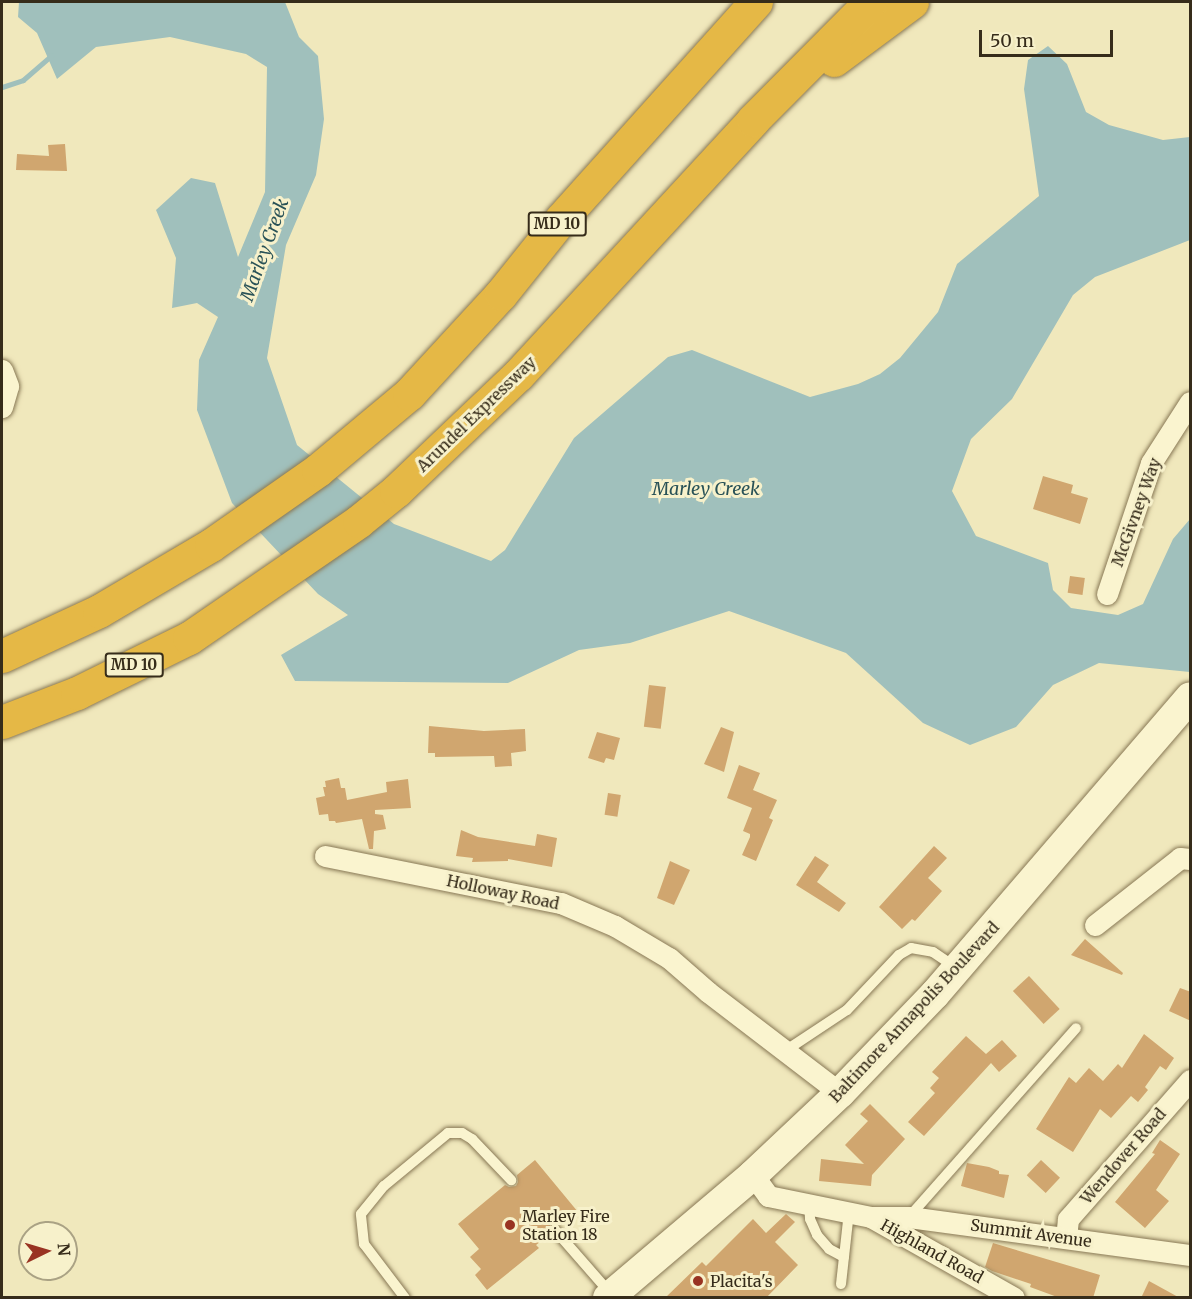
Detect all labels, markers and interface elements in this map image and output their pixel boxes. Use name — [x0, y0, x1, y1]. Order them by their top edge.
scale bar — [982, 18, 1116, 56]
text: 50 m — [990, 29, 1034, 52]
water label: Marley Creek — [236, 196, 294, 304]
road number: MD 10 — [527, 212, 587, 236]
street label: Arundel Expressway — [413, 352, 539, 476]
street label: McGivney Way — [1107, 455, 1165, 569]
water label: Marley Creek — [652, 478, 760, 500]
road number: MD 10 — [104, 653, 164, 677]
street label: Holloway Road — [445, 871, 561, 913]
street label: Baltimore Annapolis Boulevard — [825, 918, 1003, 1106]
street label: Wendover Road — [1076, 1104, 1170, 1208]
place label: Marley Fire Station 18 — [522, 1206, 610, 1244]
street label: Highland Road — [877, 1215, 987, 1287]
street label: Summit Avenue — [969, 1215, 1093, 1251]
marker: Marley Fire Station 18 — [503, 1218, 517, 1232]
north arrow — [18, 1221, 78, 1281]
text: N — [53, 1242, 74, 1257]
place label: Placita's — [710, 1271, 773, 1291]
marker: Placita's — [691, 1274, 705, 1288]

